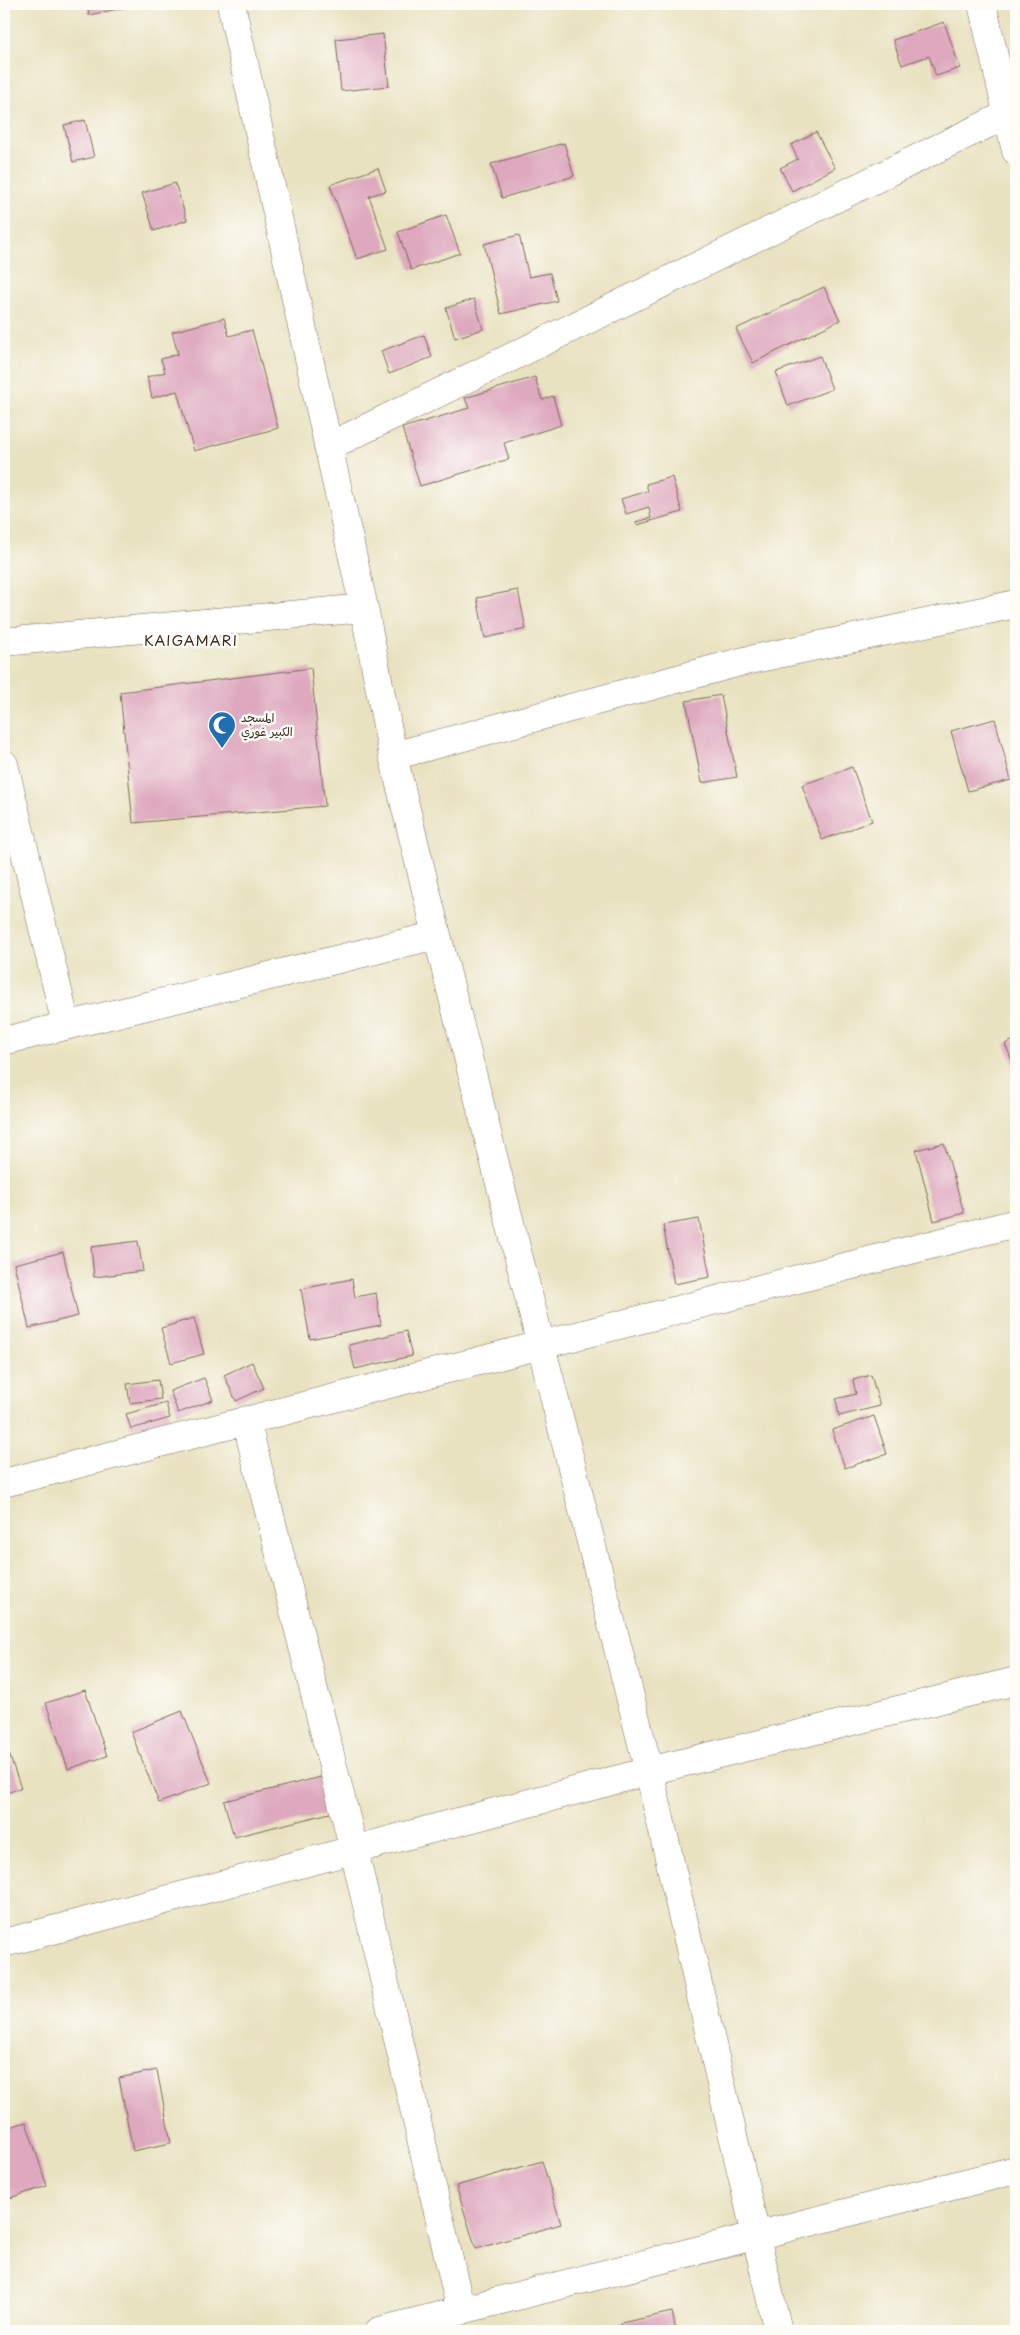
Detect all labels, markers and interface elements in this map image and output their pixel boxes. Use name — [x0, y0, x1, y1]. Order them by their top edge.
district label: KAIGAMARI — [144, 630, 238, 651]
place label: المسجد الكبير غوري — [241, 708, 293, 741]
mosque icon: المسجد الكبير غوري — [207, 710, 237, 749]

